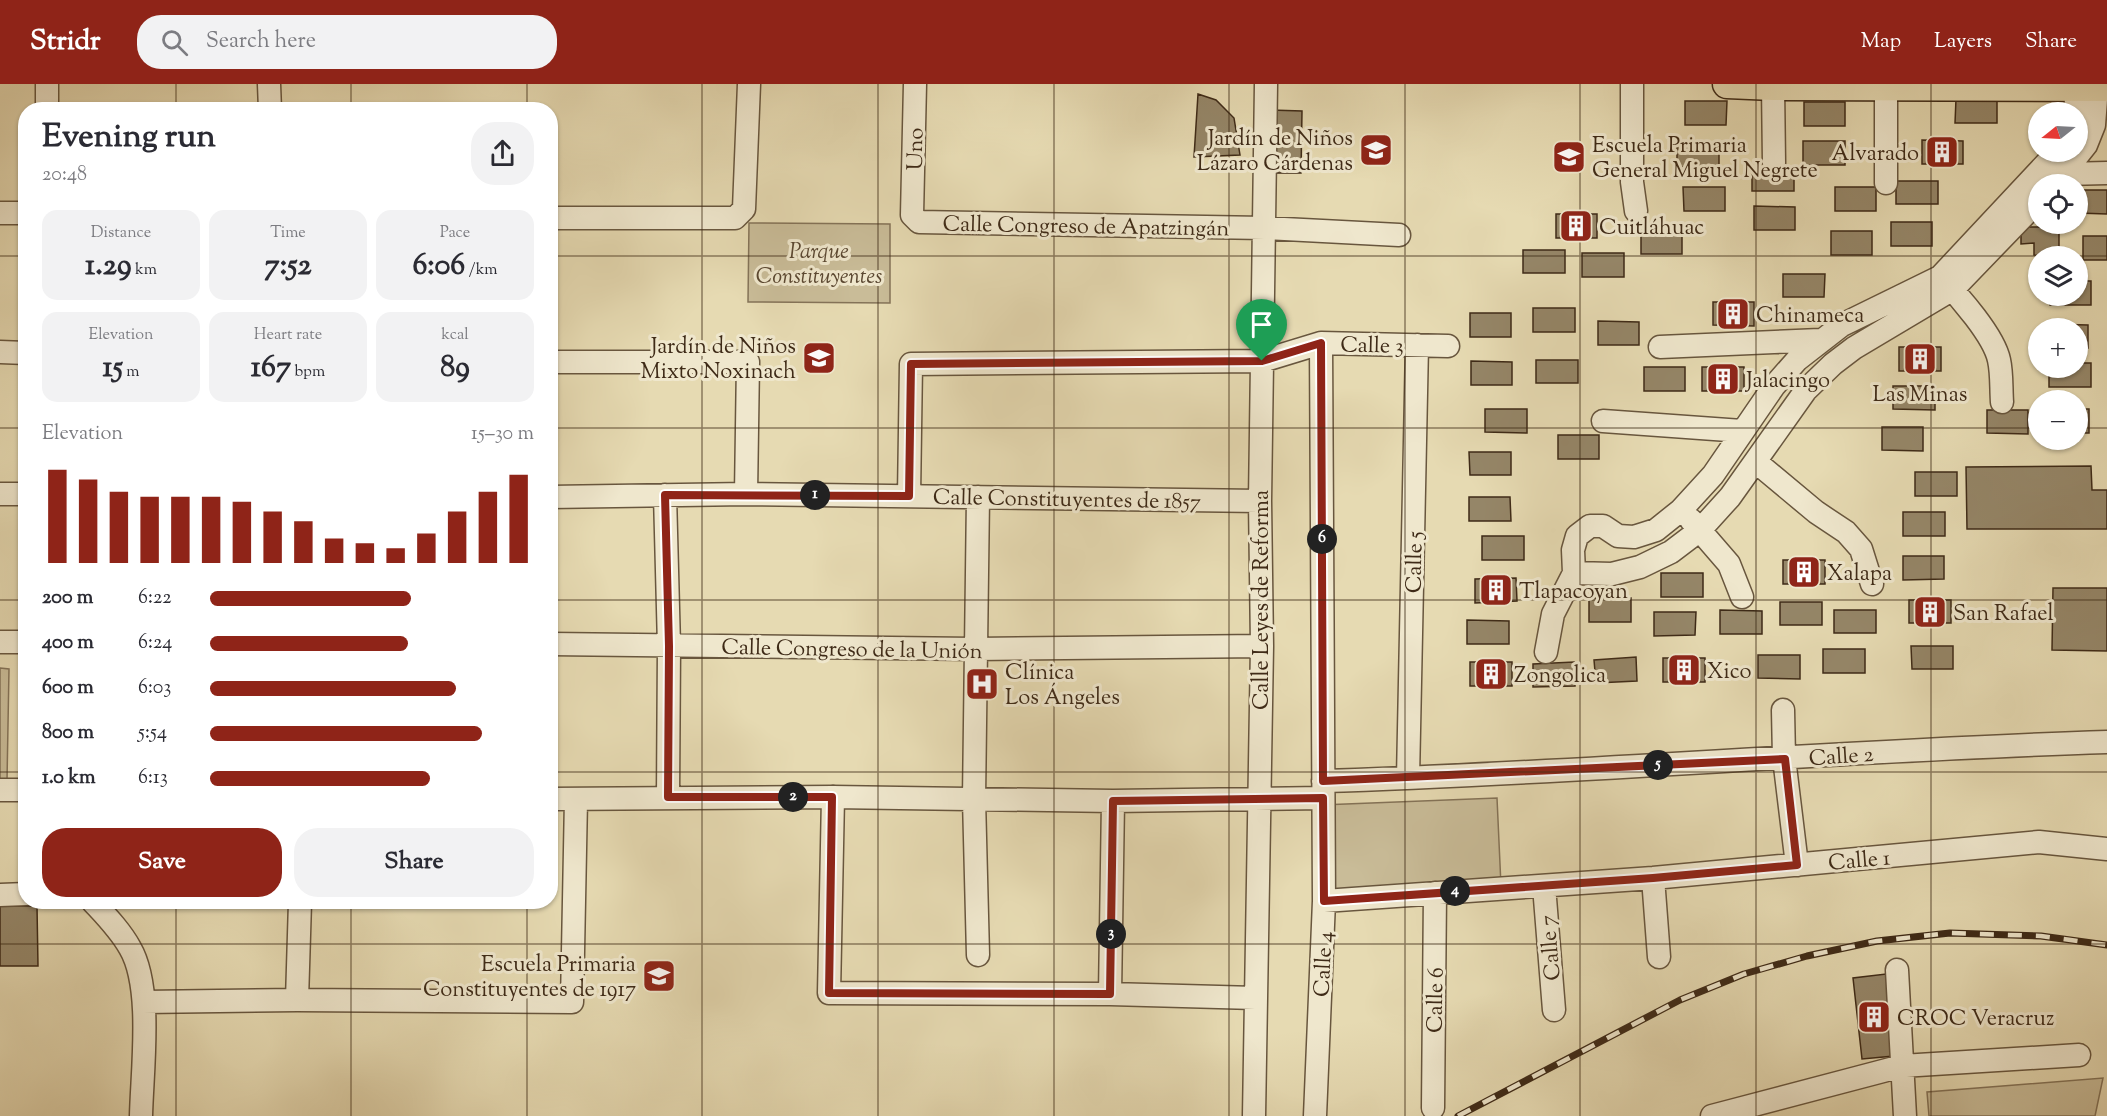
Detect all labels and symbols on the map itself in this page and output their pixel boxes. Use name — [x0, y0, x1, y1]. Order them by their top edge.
north arrow — [2028, 102, 2088, 162]
place label: Jardín de Niños Lázaro Cárdenas — [1197, 124, 1353, 181]
street label: Uno — [901, 127, 933, 171]
place label: Escuela Primaria General Miguel Negrete — [1592, 131, 1818, 188]
school or university icon: Jardín de Niños Lázaro Cárdenas — [1358, 132, 1394, 168]
building icon: Alvarado — [1924, 134, 1960, 170]
school or university icon: Escuela Primaria General Miguel Negrete — [1551, 139, 1587, 175]
place label: Alvarado — [1832, 139, 1919, 171]
building icon: Cuitláhuac — [1558, 208, 1594, 244]
street label: Calle Congreso de Apatzingán — [942, 209, 1230, 246]
place label: Cuitláhuac — [1599, 213, 1704, 245]
park label: Parque Constituyentes — [756, 237, 882, 294]
building icon: Chinameca — [1715, 296, 1751, 332]
pin — [1236, 299, 1287, 361]
place label: Chinameca — [1756, 301, 1864, 333]
street label: Calle 3 — [1340, 330, 1404, 364]
place label: Jardín de Niños Mixto Noxinach — [641, 332, 796, 389]
school or university icon: Jardín de Niños Mixto Noxinach — [801, 340, 837, 376]
building icon: Las Minas — [1902, 341, 1938, 377]
building icon: Jalacingo — [1705, 361, 1741, 397]
place label: Jalacingo — [1745, 366, 1830, 398]
place label: Las Minas — [1873, 380, 1968, 412]
pin: 1 — [800, 480, 830, 510]
street label: Calle Constituyentes de 1857 — [933, 483, 1201, 519]
street label: Calle Leyes de Reforma — [1247, 490, 1279, 710]
pin: 6 — [1307, 524, 1337, 554]
street label: Calle 5 — [1399, 530, 1433, 593]
building icon: Xalapa — [1786, 554, 1822, 590]
place label: Xalapa — [1827, 559, 1892, 591]
building icon: Tlapacoyan — [1478, 572, 1514, 608]
place label: Tlapacoyan — [1519, 577, 1628, 609]
building icon: San Rafael — [1912, 594, 1948, 630]
place label: San Rafael — [1953, 599, 2054, 631]
street label: Calle Congreso de la Unión — [721, 633, 983, 669]
building icon: Xico — [1666, 652, 1702, 688]
building icon: Zongolica — [1473, 656, 1509, 692]
place label: Xico — [1707, 657, 1752, 689]
place label: Clínica Los Ángeles — [1005, 658, 1120, 715]
place label: Zongolica — [1514, 661, 1606, 693]
hospital icon: Clínica Los Ángeles — [964, 666, 1000, 702]
street label: Calle 2 — [1808, 740, 1875, 776]
pin: 5 — [1643, 750, 1673, 780]
pin: 2 — [778, 782, 808, 812]
street label: Calle 1 — [1827, 843, 1892, 881]
pin: 4 — [1440, 876, 1470, 906]
street label: Calle 7 — [1533, 914, 1571, 982]
pin: 3 — [1096, 919, 1126, 949]
street label: Calle 4 — [1307, 931, 1343, 998]
place label: Escuela Primaria Constituyentes de 1917 — [423, 950, 636, 1007]
school or university icon: Escuela Primaria Constituyentes de 1917 — [641, 958, 677, 994]
street label: Calle 6 — [1420, 967, 1454, 1033]
building icon: CROC Veracruz — [1856, 999, 1892, 1035]
place label: CROC Veracruz — [1897, 1004, 2054, 1036]

